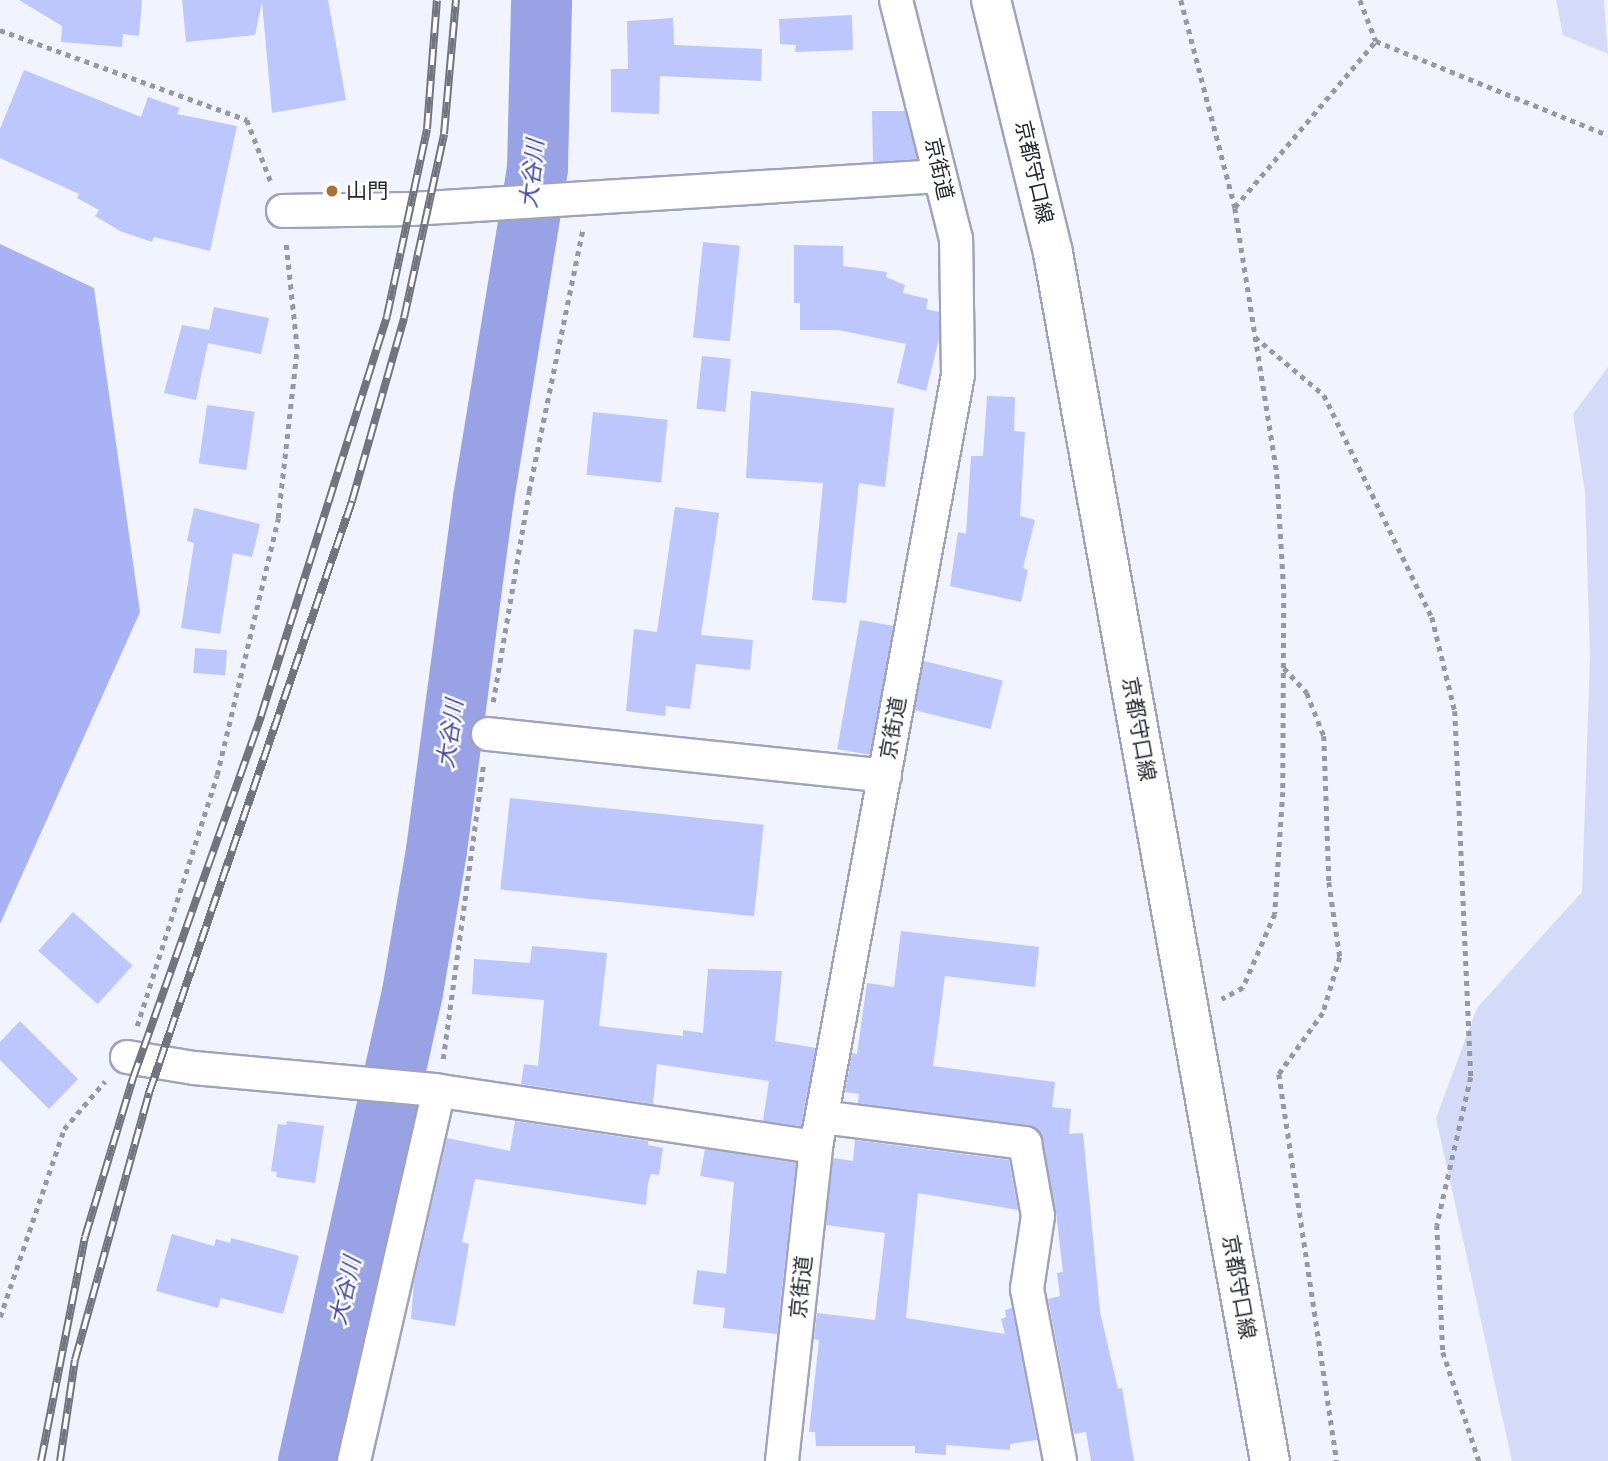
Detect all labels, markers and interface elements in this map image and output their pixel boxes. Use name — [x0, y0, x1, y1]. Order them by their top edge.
street label: 京都守口線 — [1010, 118, 1058, 226]
street label: 京街道 — [920, 135, 958, 203]
water label: 大谷川 — [516, 138, 550, 210]
place label: 山門 — [346, 178, 388, 204]
marker: 山門 — [324, 183, 340, 199]
street label: 京都守口線 — [1117, 675, 1161, 783]
street label: 京街道 — [875, 695, 911, 761]
water label: 大谷川 — [433, 698, 469, 770]
street label: 京都守口線 — [1217, 1233, 1261, 1341]
water label: 大谷川 — [325, 1254, 367, 1328]
street label: 京街道 — [785, 1254, 817, 1320]

